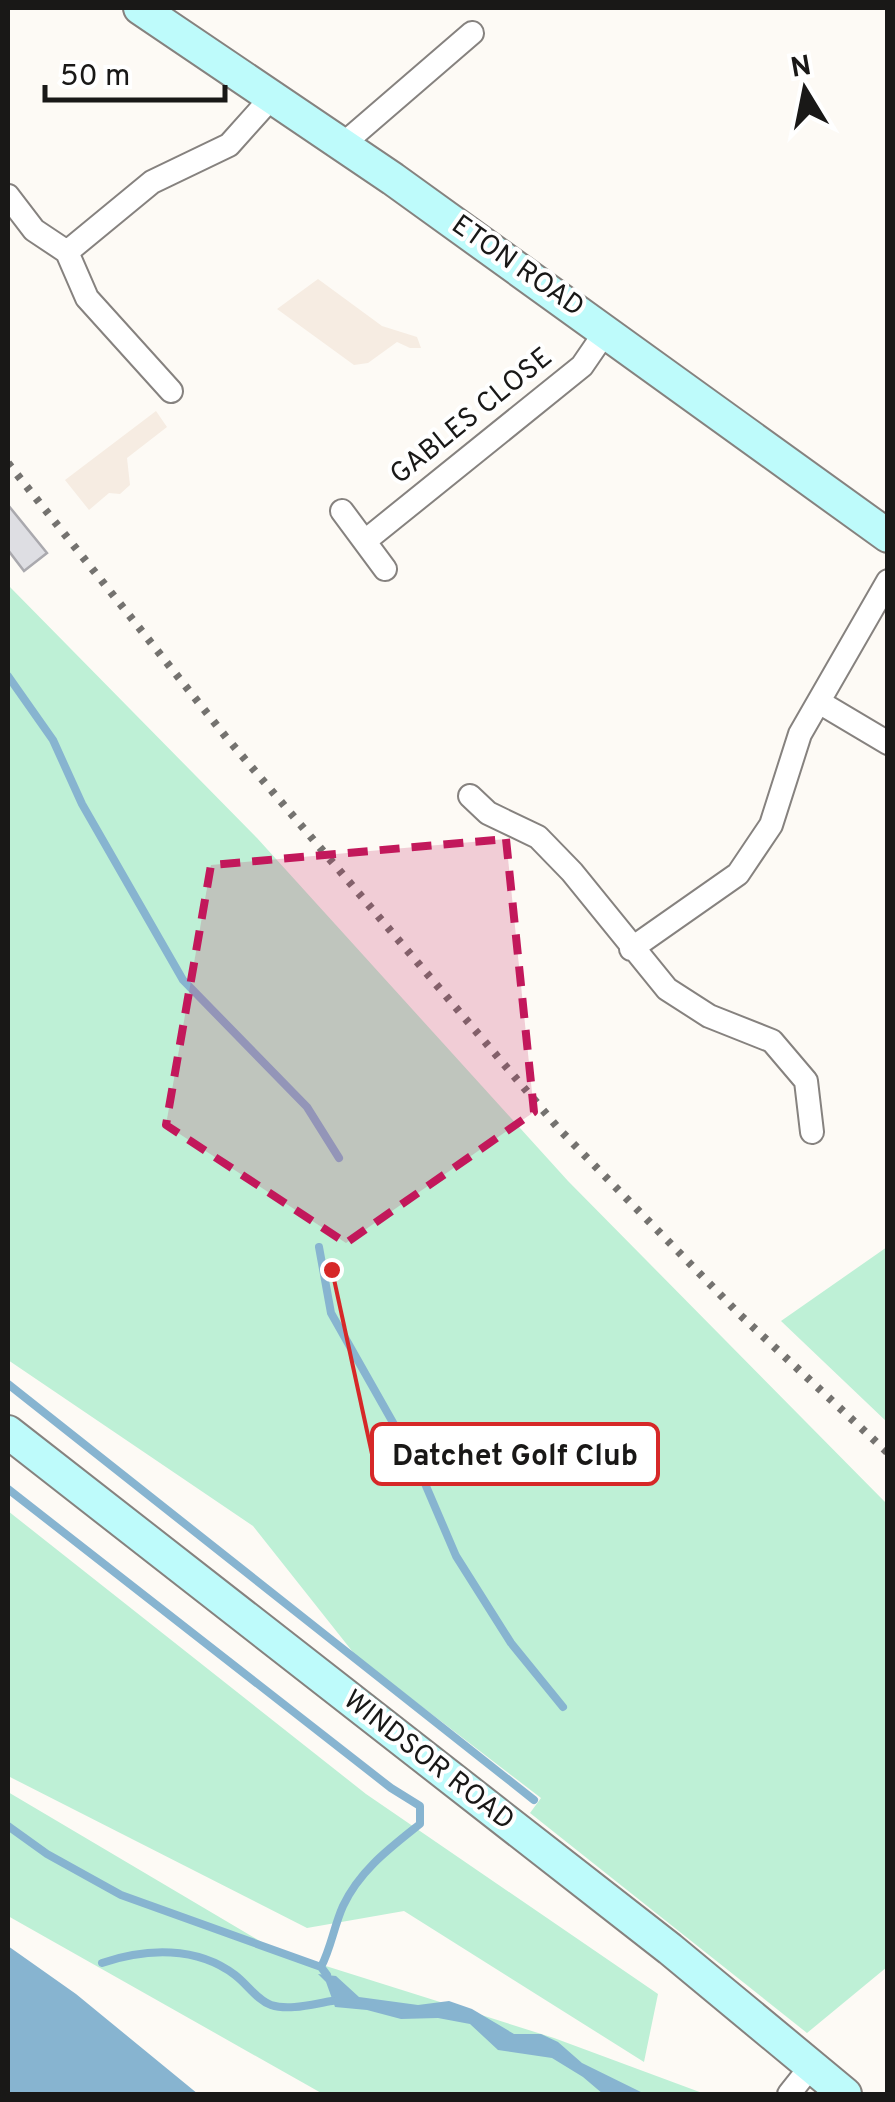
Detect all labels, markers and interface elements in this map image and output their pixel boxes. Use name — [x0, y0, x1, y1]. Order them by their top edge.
scale bar — [45, 40, 225, 102]
north arrow — [755, 40, 855, 140]
text: N — [788, 49, 814, 88]
text: 50 m — [60, 59, 130, 96]
street label: ETON ROAD — [444, 208, 590, 326]
street label: GABLES CLOSE — [384, 341, 560, 493]
callout: Datchet Golf Club — [372, 1424, 658, 1484]
text: Datchet Golf Club — [392, 1439, 638, 1476]
street label: WINDSOR ROAD — [335, 1683, 521, 1839]

